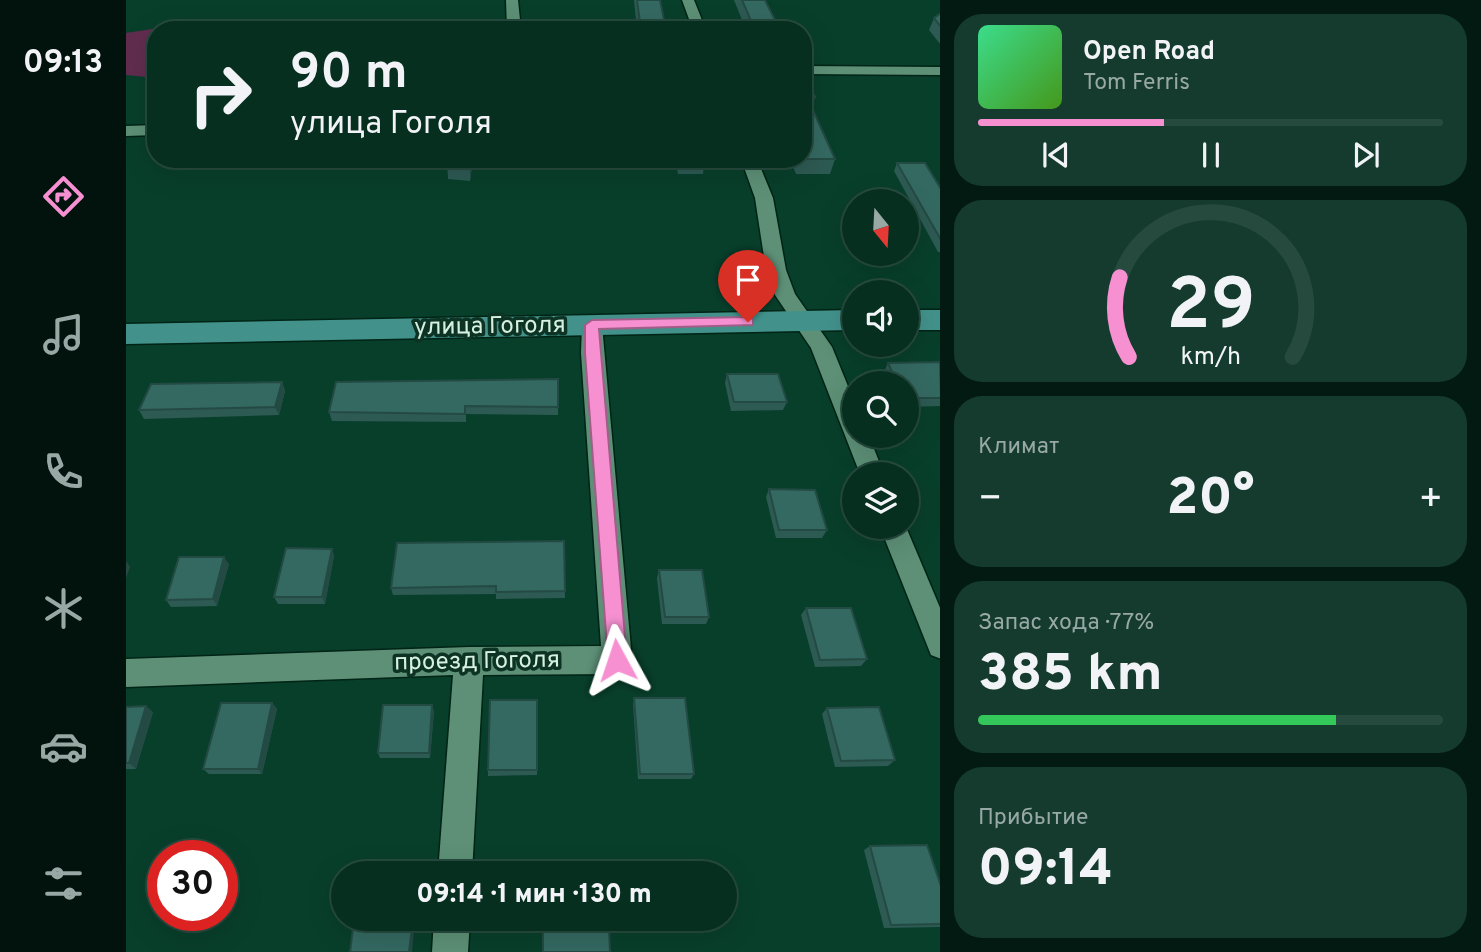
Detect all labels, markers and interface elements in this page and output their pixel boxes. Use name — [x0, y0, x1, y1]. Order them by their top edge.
text: Open Road — [1083, 36, 1215, 69]
text: 09:13 — [23, 44, 103, 84]
text: 90 m — [290, 44, 408, 106]
icon: right — [175, 49, 266, 140]
text: Tom Ferris — [1083, 69, 1190, 98]
text: улица Гоголя — [290, 105, 492, 145]
icon: previous — [1037, 136, 1075, 174]
icon: pause — [1192, 136, 1230, 174]
icon: next — [1347, 136, 1385, 174]
icon: directions — [39, 172, 88, 221]
north arrow — [842, 189, 919, 266]
map controls — [842, 189, 919, 539]
pin — [718, 250, 778, 322]
icon: arrive — [729, 261, 767, 299]
text: 29 — [1166, 263, 1255, 355]
button: sound — [842, 280, 919, 357]
icon: music — [39, 310, 88, 359]
street label: улица Гоголя — [414, 311, 566, 343]
text: km/h — [1180, 341, 1241, 373]
button: search — [842, 371, 919, 448]
text: Климат — [978, 433, 1059, 462]
icon: phone — [39, 447, 88, 496]
button: layers — [842, 462, 919, 539]
text: 20° — [1166, 467, 1255, 533]
text: − — [978, 476, 1003, 525]
text: + — [1418, 476, 1443, 525]
icon: climate — [39, 584, 88, 633]
text: Запас хода · 77% — [978, 609, 1154, 638]
position arrow — [580, 623, 654, 697]
text: 385 km — [978, 643, 1163, 709]
street label: проезд Гоголя — [394, 646, 560, 678]
icon: car — [39, 722, 88, 771]
text: Прибытие — [978, 804, 1088, 833]
text: 09:14 — [978, 838, 1113, 904]
speed limit sign: 30 — [147, 840, 238, 931]
icon: filters — [39, 859, 88, 908]
text: 09:14 · 1 мин · 130 m — [416, 879, 652, 912]

